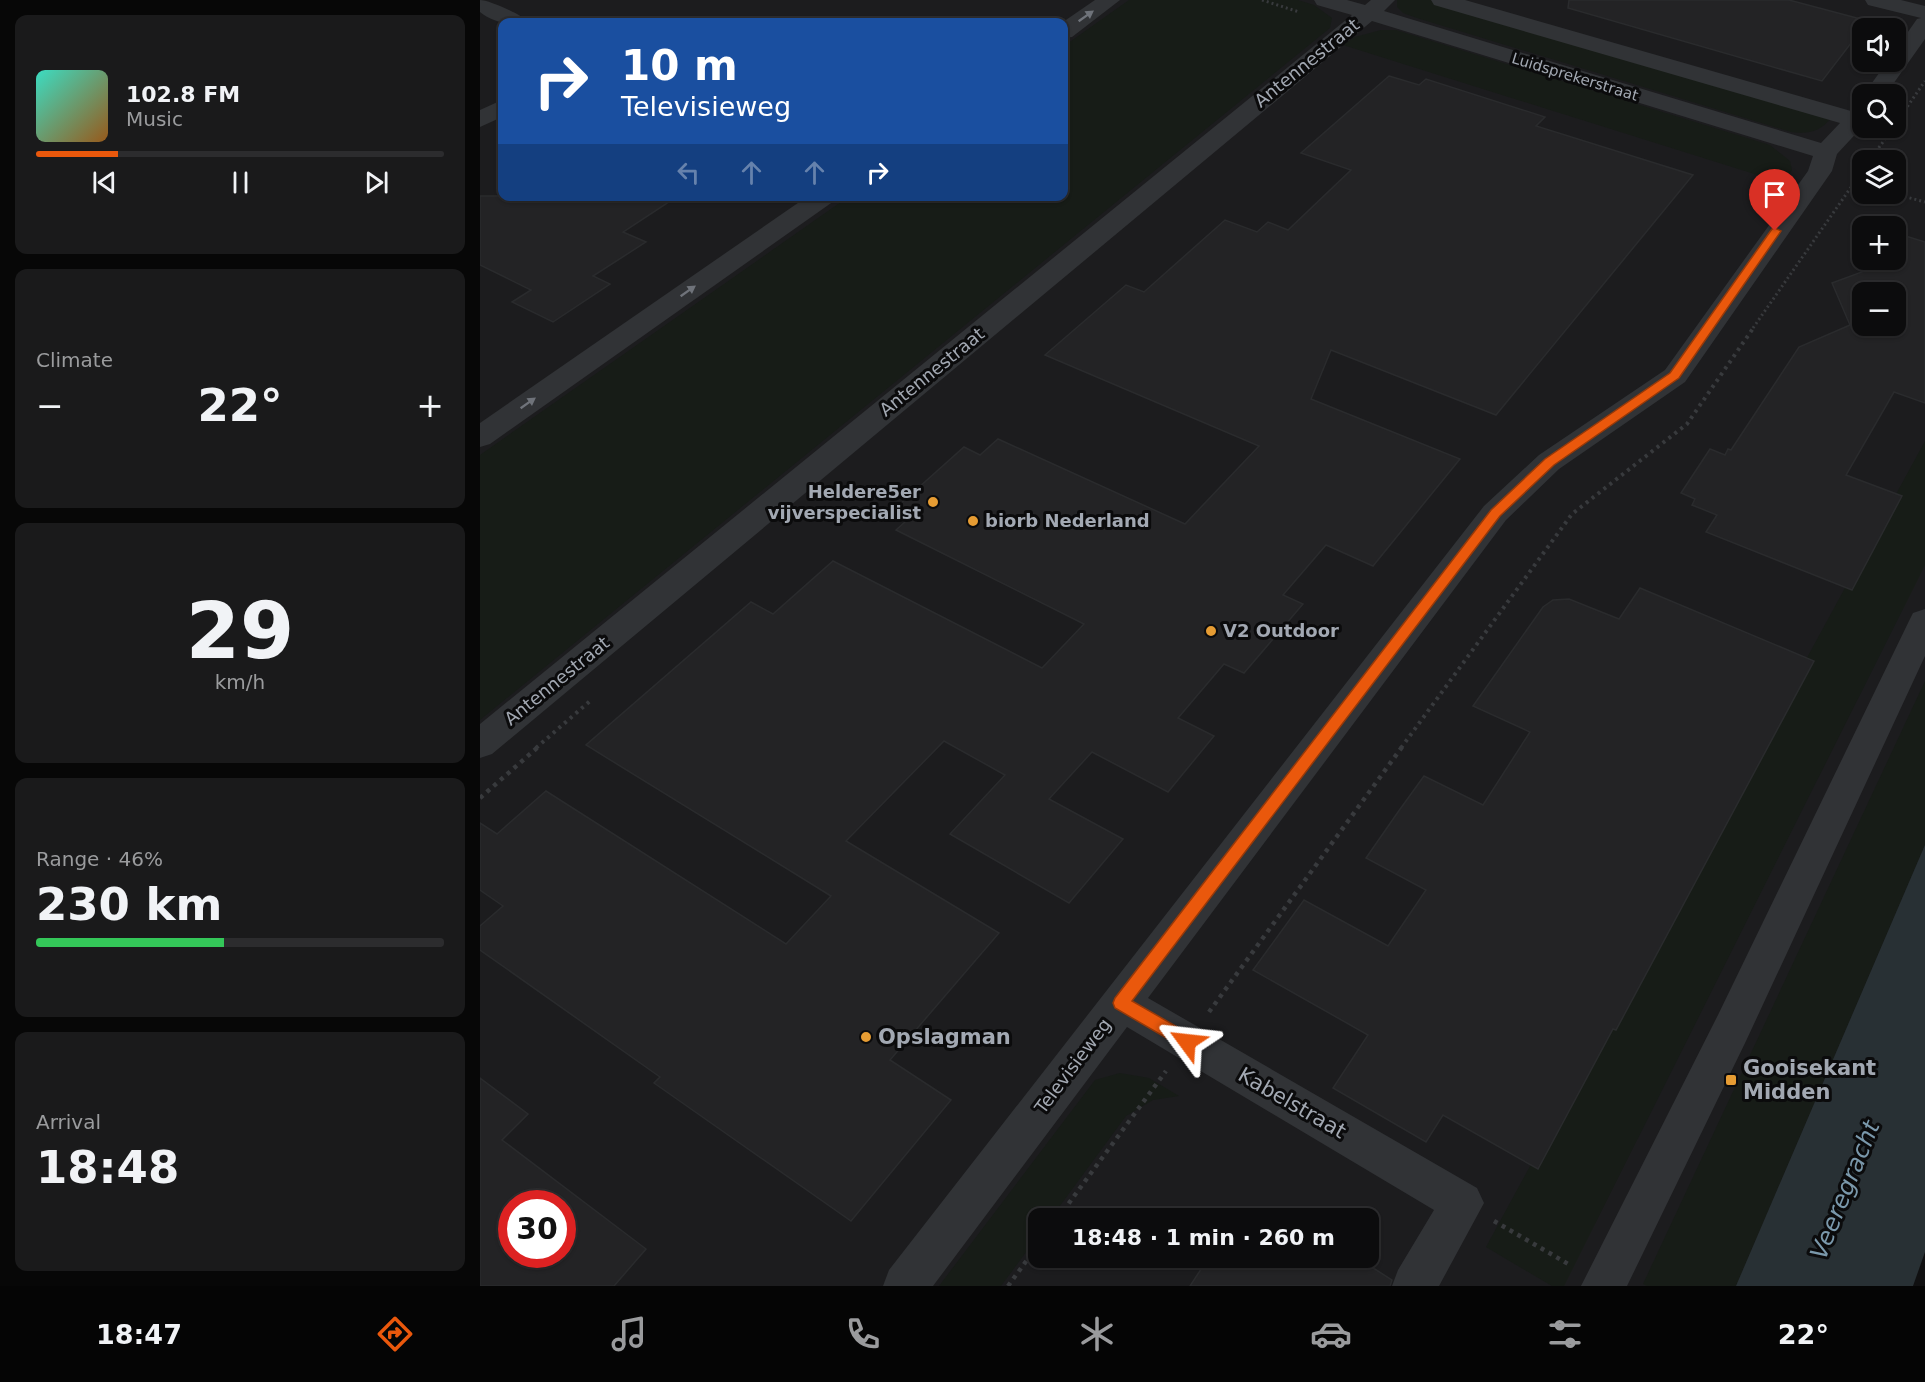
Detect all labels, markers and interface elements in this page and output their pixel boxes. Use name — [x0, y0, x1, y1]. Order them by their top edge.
one-way arrow — [1078, 10, 1094, 22]
street label: Antennestraat — [1250, 14, 1363, 111]
map controls — [1852, 18, 1906, 336]
button: sound — [1852, 18, 1906, 72]
text: 10 m — [621, 41, 738, 90]
icon: right — [522, 42, 600, 120]
street label: Luidsprekerstraat — [1510, 49, 1641, 105]
text: 102.8 FM — [126, 82, 240, 107]
button: search — [1852, 84, 1906, 138]
text: Televisieweg — [621, 91, 791, 122]
text: Music — [126, 107, 183, 131]
button: layers — [1852, 150, 1906, 204]
icon: left — [672, 156, 705, 189]
icon: ahead — [735, 156, 768, 189]
icon: ahead — [798, 156, 831, 189]
icon: right — [861, 156, 894, 189]
icon: previous — [88, 166, 121, 199]
icon: pause — [224, 166, 257, 199]
icon: next — [360, 166, 393, 199]
pin — [1749, 169, 1800, 231]
icon: arrive — [1758, 178, 1791, 211]
button: + — [1852, 216, 1906, 270]
button: − — [1852, 282, 1906, 336]
one-way arrow — [680, 286, 696, 297]
street label: Antennestraat — [875, 323, 988, 420]
text: Climate — [36, 348, 113, 372]
text: 22° — [197, 379, 283, 432]
text: − — [36, 386, 64, 425]
text: + — [416, 386, 444, 425]
one-way arrow — [519, 397, 535, 409]
place label: Heldere5er vijverspecialist — [768, 481, 921, 523]
marker: Heldere5er vijverspecialist — [926, 495, 940, 509]
place label: biorb Nederland — [985, 510, 1150, 531]
marker: biorb Nederland — [966, 514, 980, 528]
text: 29 — [186, 586, 294, 676]
place label: V2 Outdoor — [1223, 620, 1339, 641]
marker: V2 Outdoor — [1204, 624, 1218, 638]
street label: Antennestraat — [500, 632, 613, 729]
text: km/h — [215, 670, 265, 694]
text: Range · 46% — [36, 847, 163, 871]
text: 230 km — [36, 878, 222, 931]
position arrow — [1155, 1010, 1219, 1074]
street label: Televisieweg — [1029, 1014, 1115, 1118]
place label: Opslagman — [878, 1025, 1011, 1049]
marker: Opslagman — [859, 1030, 873, 1044]
place label: Gooisekant Midden — [1743, 1056, 1876, 1104]
street label: Kabelstraat — [1234, 1063, 1350, 1143]
marker: Gooisekant Midden — [1724, 1073, 1738, 1087]
text: Arrival — [36, 1110, 101, 1134]
water label: Veeregracht — [1805, 1115, 1886, 1263]
text: 18:48 — [36, 1141, 179, 1194]
speed limit sign: 30 — [498, 1190, 576, 1268]
text: 18:48 · 1 min · 260 m — [1072, 1225, 1335, 1250]
icon: directions — [374, 1313, 416, 1355]
icon: music — [608, 1313, 650, 1355]
icon: phone — [842, 1313, 884, 1355]
icon: climate — [1076, 1313, 1118, 1355]
icon: car — [1310, 1313, 1352, 1355]
icon: filters — [1544, 1313, 1586, 1355]
text: 18:47 — [96, 1319, 182, 1350]
text: 22° — [1778, 1319, 1829, 1350]

